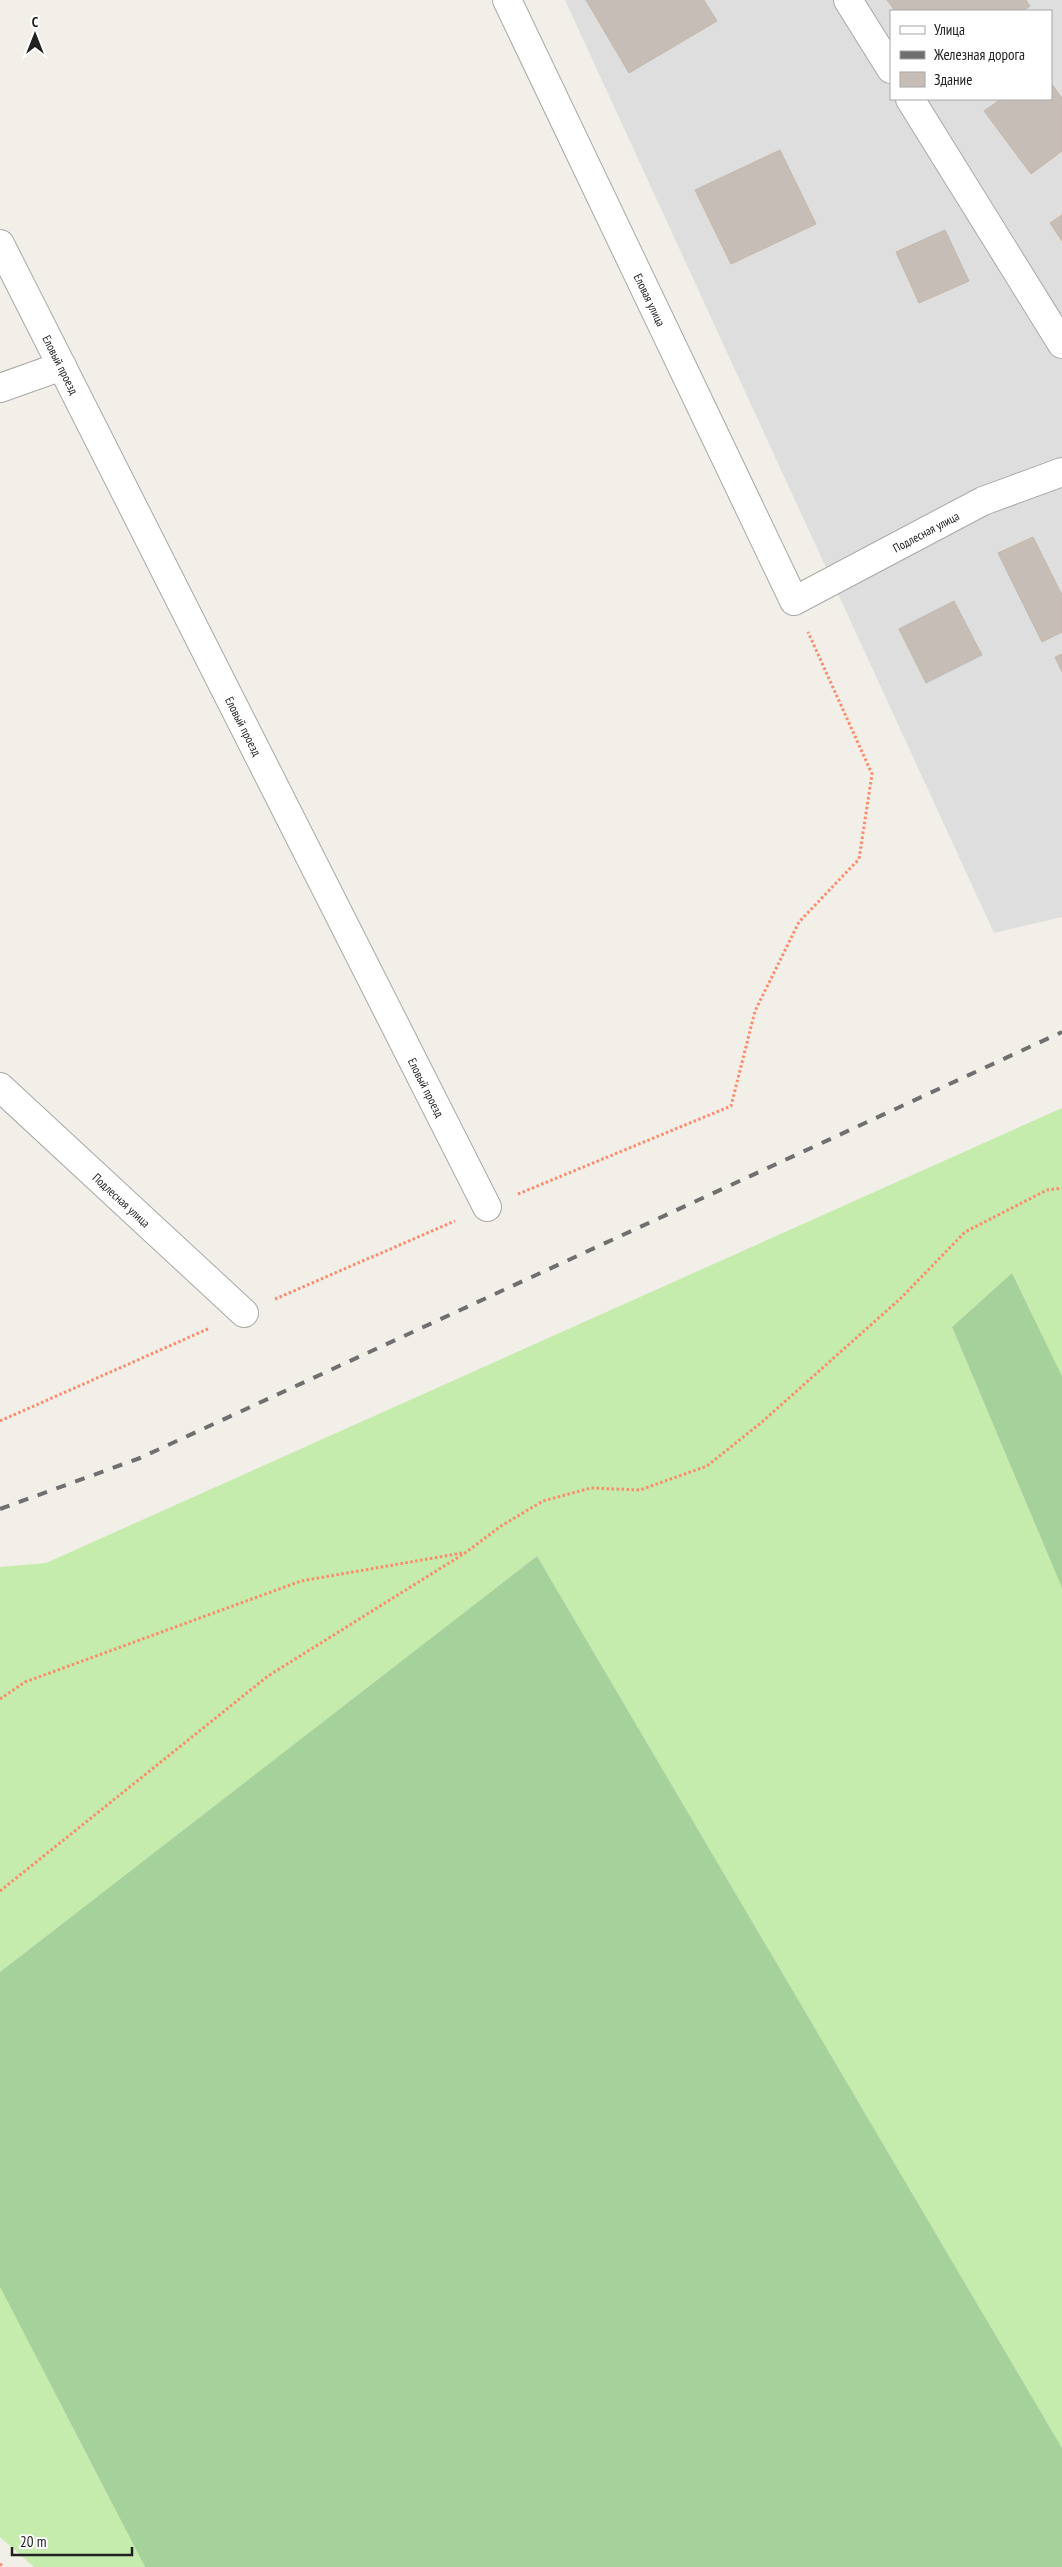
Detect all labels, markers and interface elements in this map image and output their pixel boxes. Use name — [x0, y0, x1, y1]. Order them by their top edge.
north arrow — [10, 10, 60, 60]
legend — [890, 10, 1052, 100]
text: С — [32, 13, 39, 31]
text: Улица — [934, 20, 965, 39]
text: Железная дорога — [933, 45, 1025, 64]
text: Здание — [934, 70, 972, 89]
street label: Еловая улица — [631, 271, 669, 329]
street label: Еловый проезд — [40, 332, 82, 397]
street label: Подлесная улица — [890, 508, 962, 555]
street label: Еловый проезд — [222, 694, 265, 759]
street label: Еловый проезд — [405, 1055, 448, 1120]
street label: Подлесная улица — [90, 1170, 154, 1230]
scale bar — [12, 2524, 132, 2556]
text: 20 m — [20, 2532, 46, 2551]

